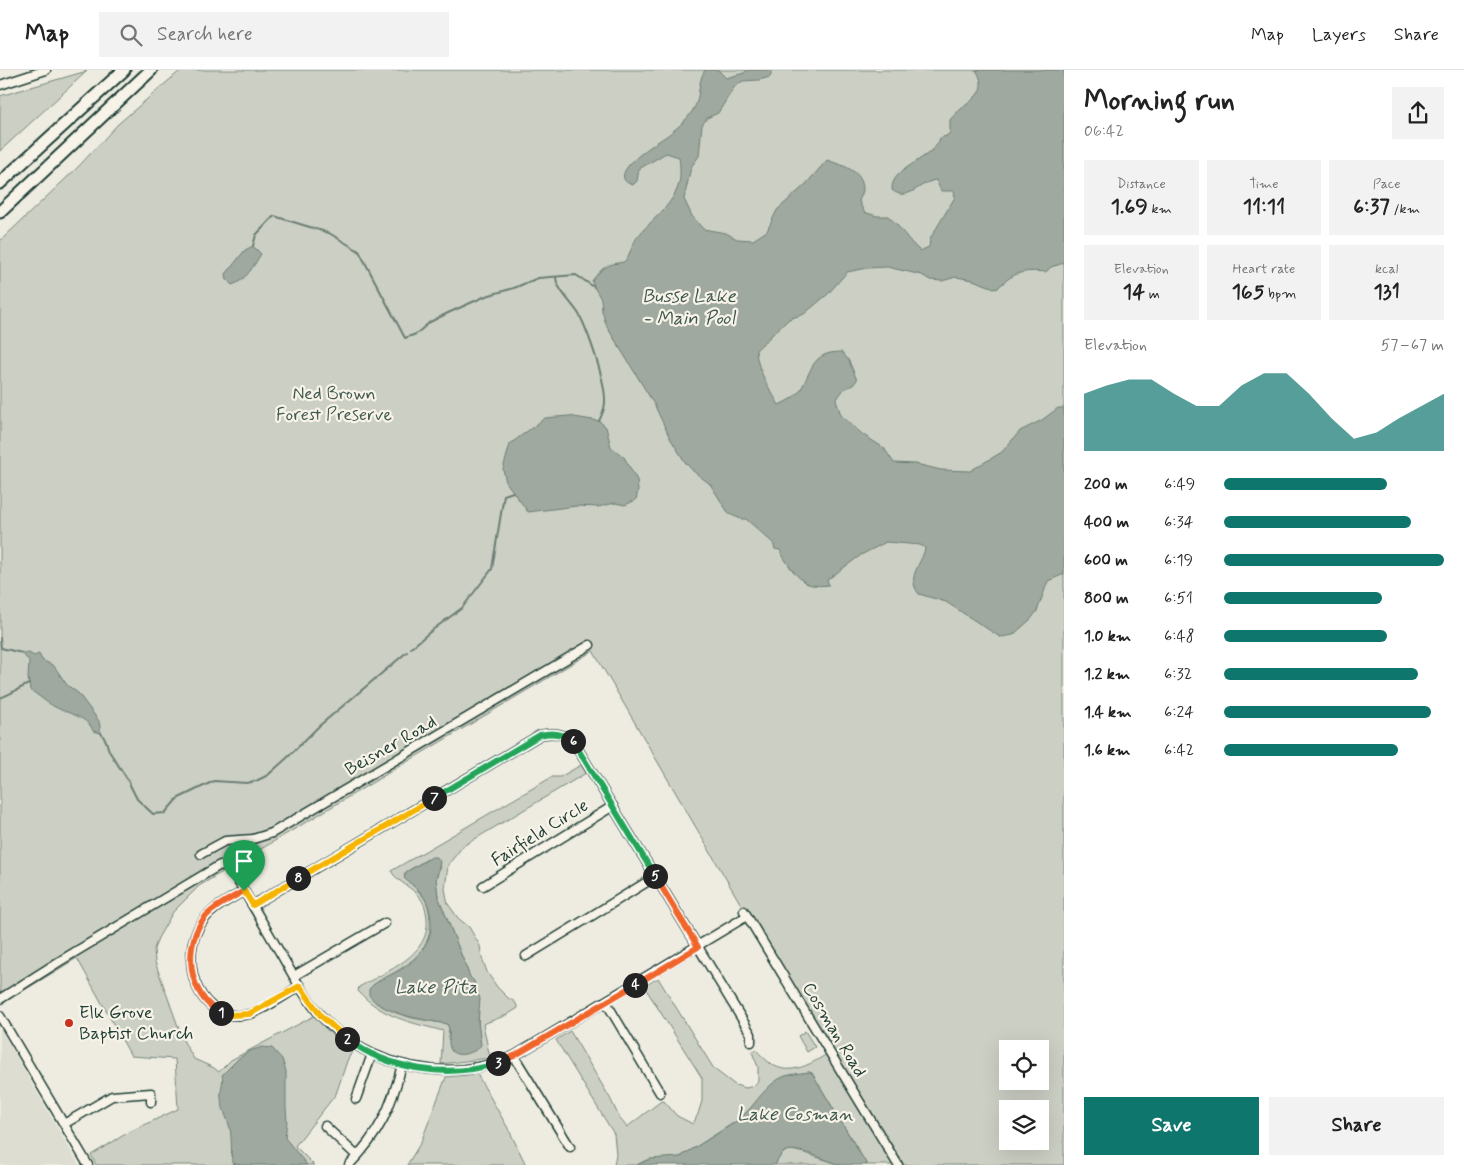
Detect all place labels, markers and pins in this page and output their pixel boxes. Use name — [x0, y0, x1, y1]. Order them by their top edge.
pin: 6 — [560, 728, 586, 754]
pin: 7 — [422, 786, 446, 810]
pin — [223, 840, 265, 891]
pin: 5 — [642, 864, 668, 888]
pin: 8 — [286, 866, 310, 890]
pin: 4 — [622, 972, 648, 998]
pin: 1 — [208, 1000, 234, 1026]
place label: Elk Grove Baptist Church — [79, 1001, 193, 1046]
marker: Elk Grove Baptist Church — [63, 1017, 75, 1029]
pin: 2 — [334, 1026, 360, 1052]
pin: 3 — [486, 1050, 510, 1076]

